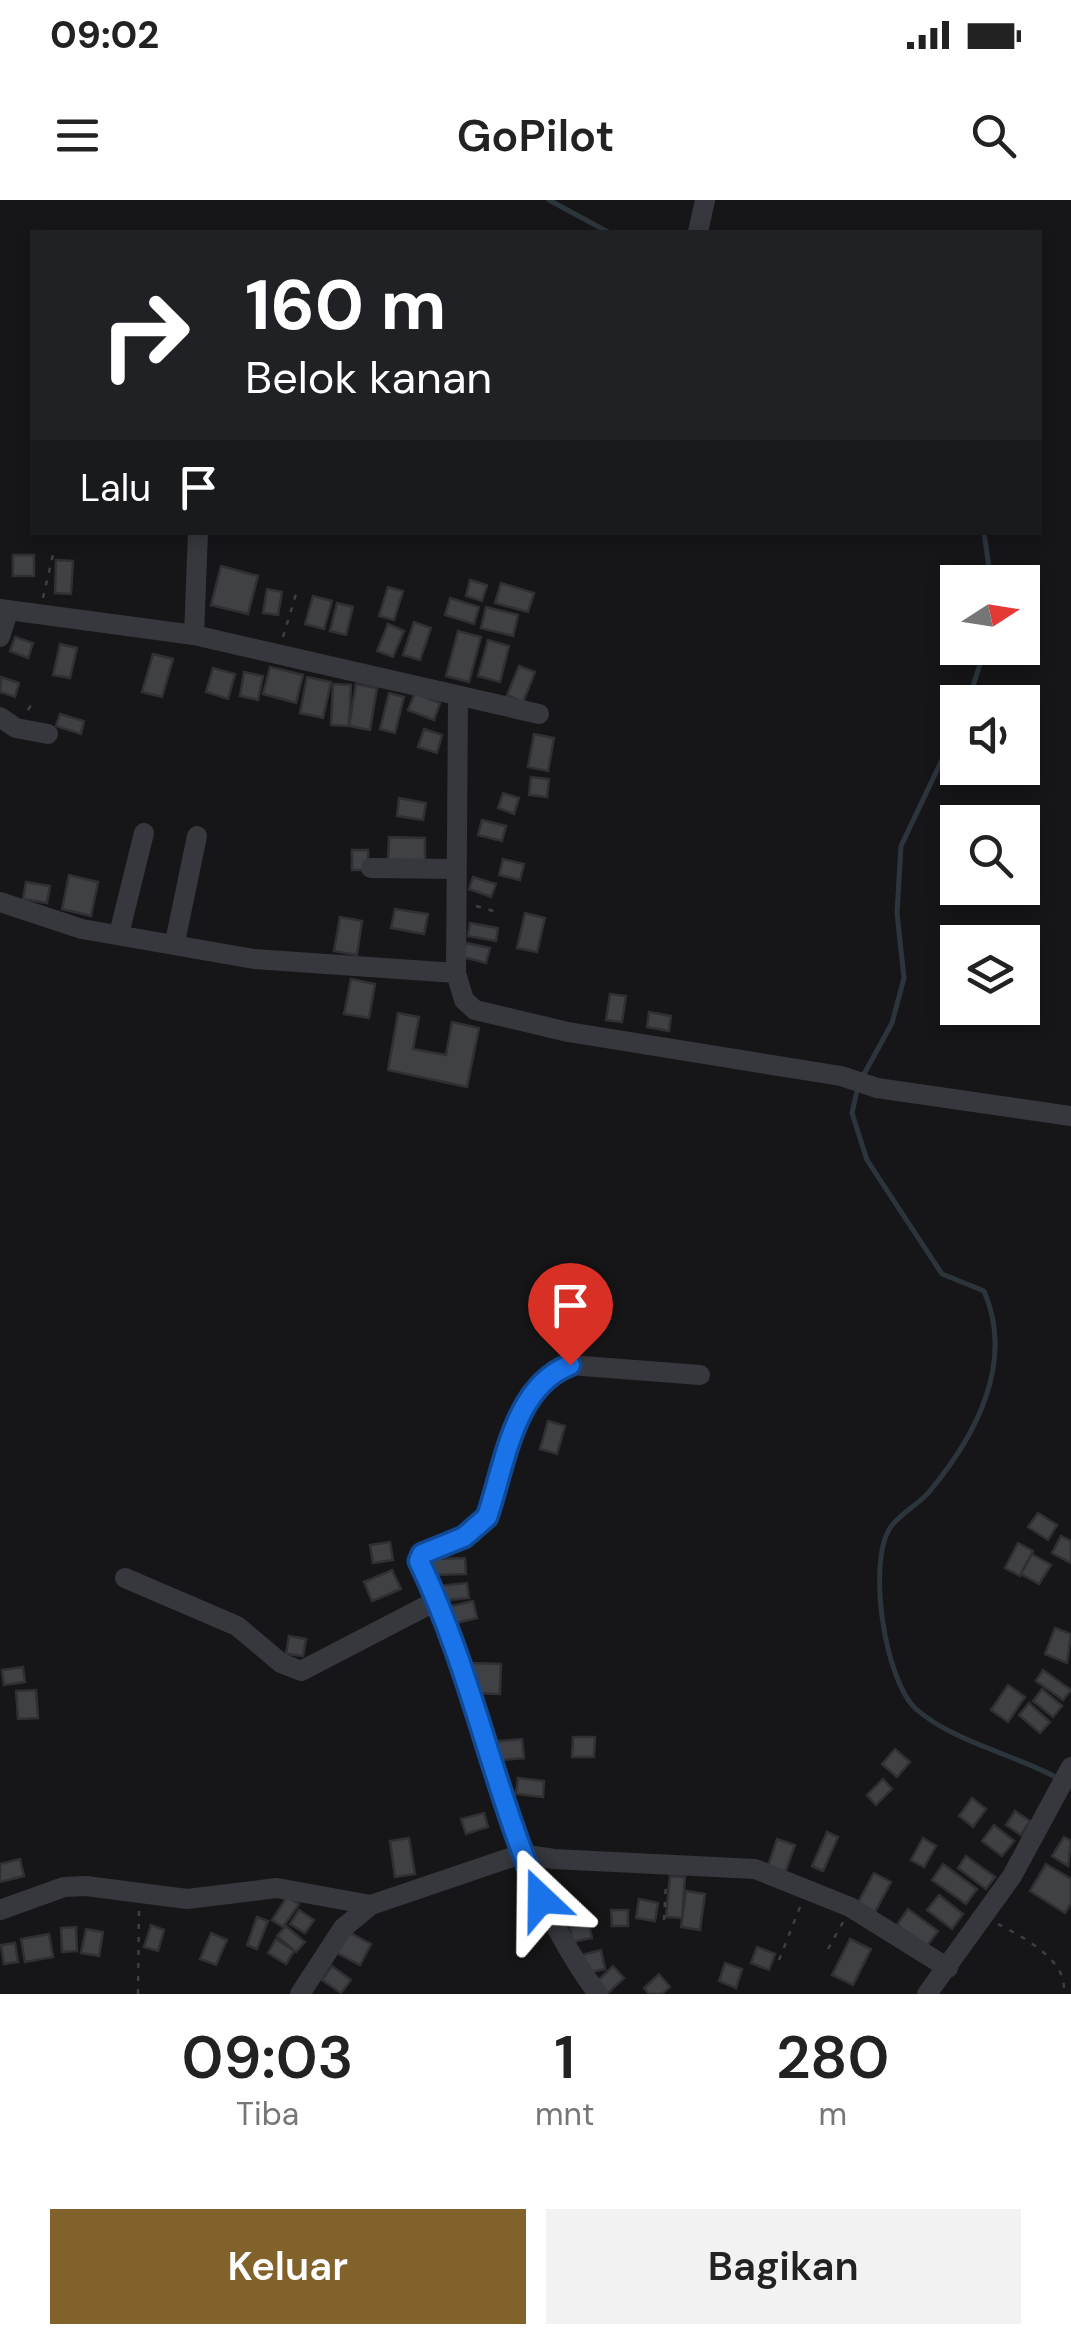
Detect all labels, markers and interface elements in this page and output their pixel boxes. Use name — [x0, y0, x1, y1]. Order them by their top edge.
text: 09:02 — [50, 10, 159, 60]
text: GoPilot — [457, 106, 614, 165]
icon: menu — [50, 108, 105, 163]
icon: search — [966, 108, 1021, 163]
text: 160 m — [245, 260, 446, 351]
icon: right — [80, 270, 210, 400]
text: Belok kanan — [245, 348, 492, 407]
icon: arrive — [171, 460, 226, 515]
text: Lalu — [80, 463, 151, 513]
north arrow — [940, 565, 1040, 665]
map controls — [940, 565, 1040, 1025]
button: sound — [940, 685, 1040, 785]
button: search — [940, 805, 1040, 905]
button: layers — [940, 925, 1040, 1025]
pin — [528, 1263, 613, 1366]
icon: arrive — [543, 1278, 598, 1333]
position arrow — [489, 1847, 593, 1951]
text: 09:03 — [182, 2018, 354, 2097]
text: 1 — [554, 2018, 575, 2097]
text: 280 — [776, 2018, 889, 2097]
text: Tiba — [236, 2093, 299, 2135]
text: mnt — [535, 2093, 595, 2135]
text: m — [819, 2093, 847, 2135]
button: Keluar — [50, 2209, 526, 2324]
button: Bagikan — [546, 2209, 1021, 2324]

